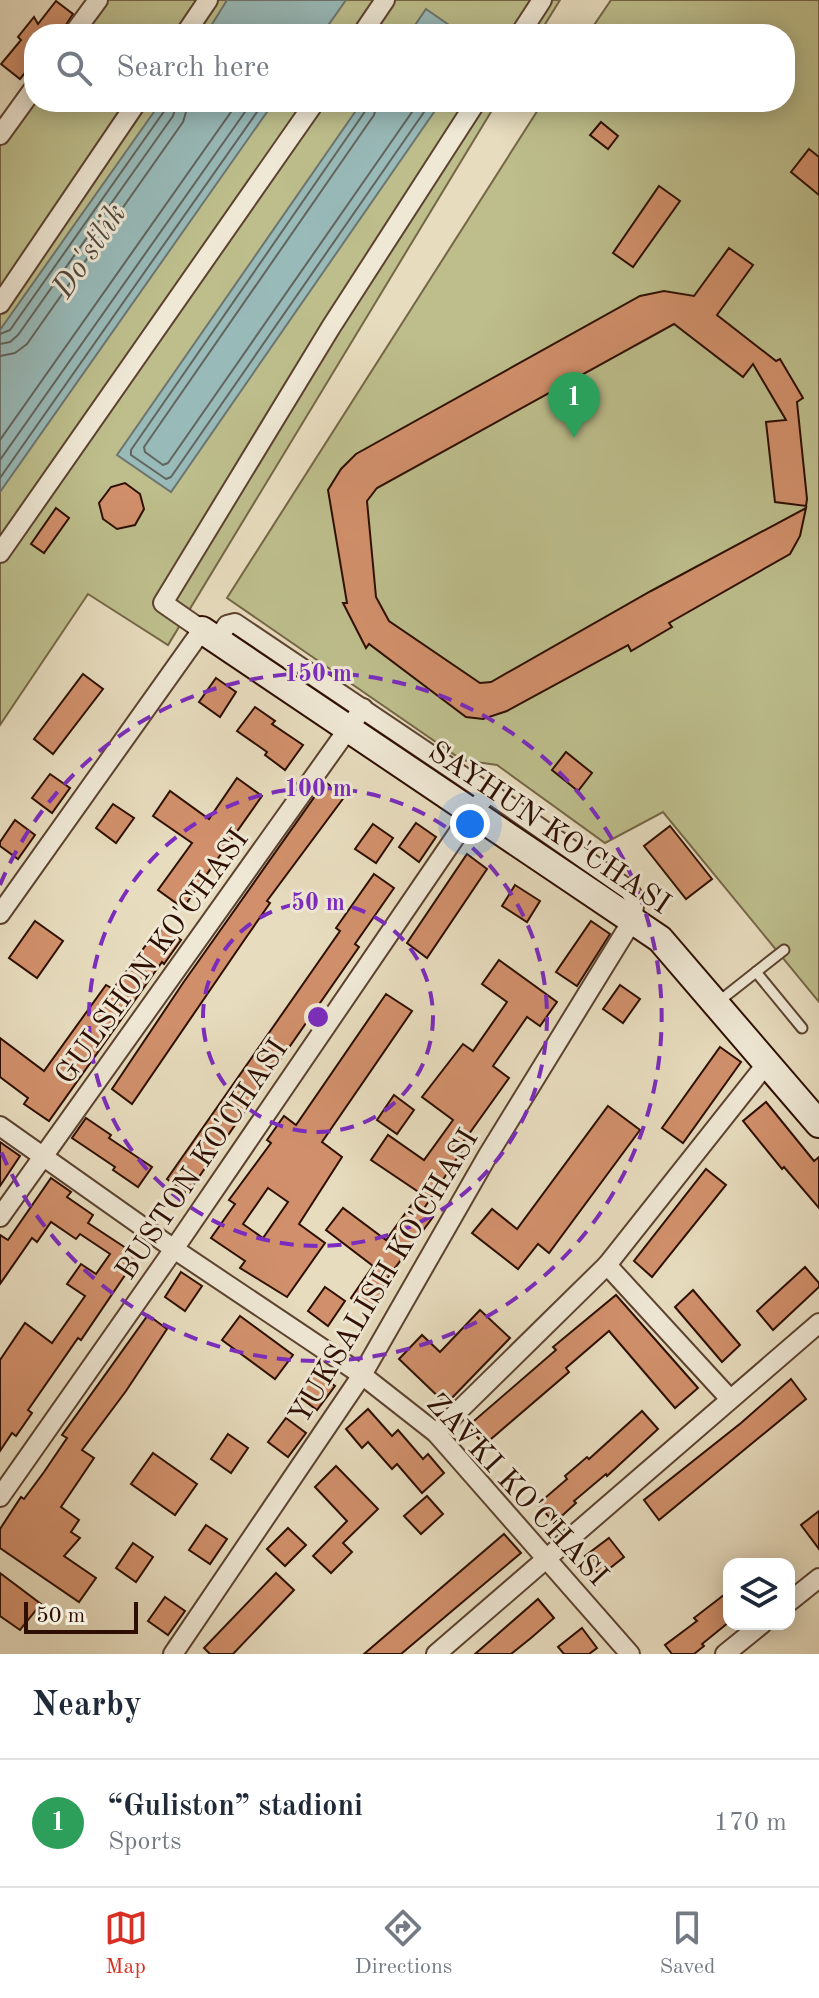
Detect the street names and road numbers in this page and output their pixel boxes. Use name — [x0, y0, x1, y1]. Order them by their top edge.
street label: SAYHUN KO'CHASI — [423, 737, 675, 921]
street label: GULSHON KO'CHASI — [50, 824, 255, 1090]
street label: BUSTON KO'CHASI — [111, 1035, 294, 1286]
street label: YUKSALISH KO'CHASI — [285, 1124, 485, 1430]
street label: ZAVKI KO'CHASI — [420, 1389, 613, 1592]

